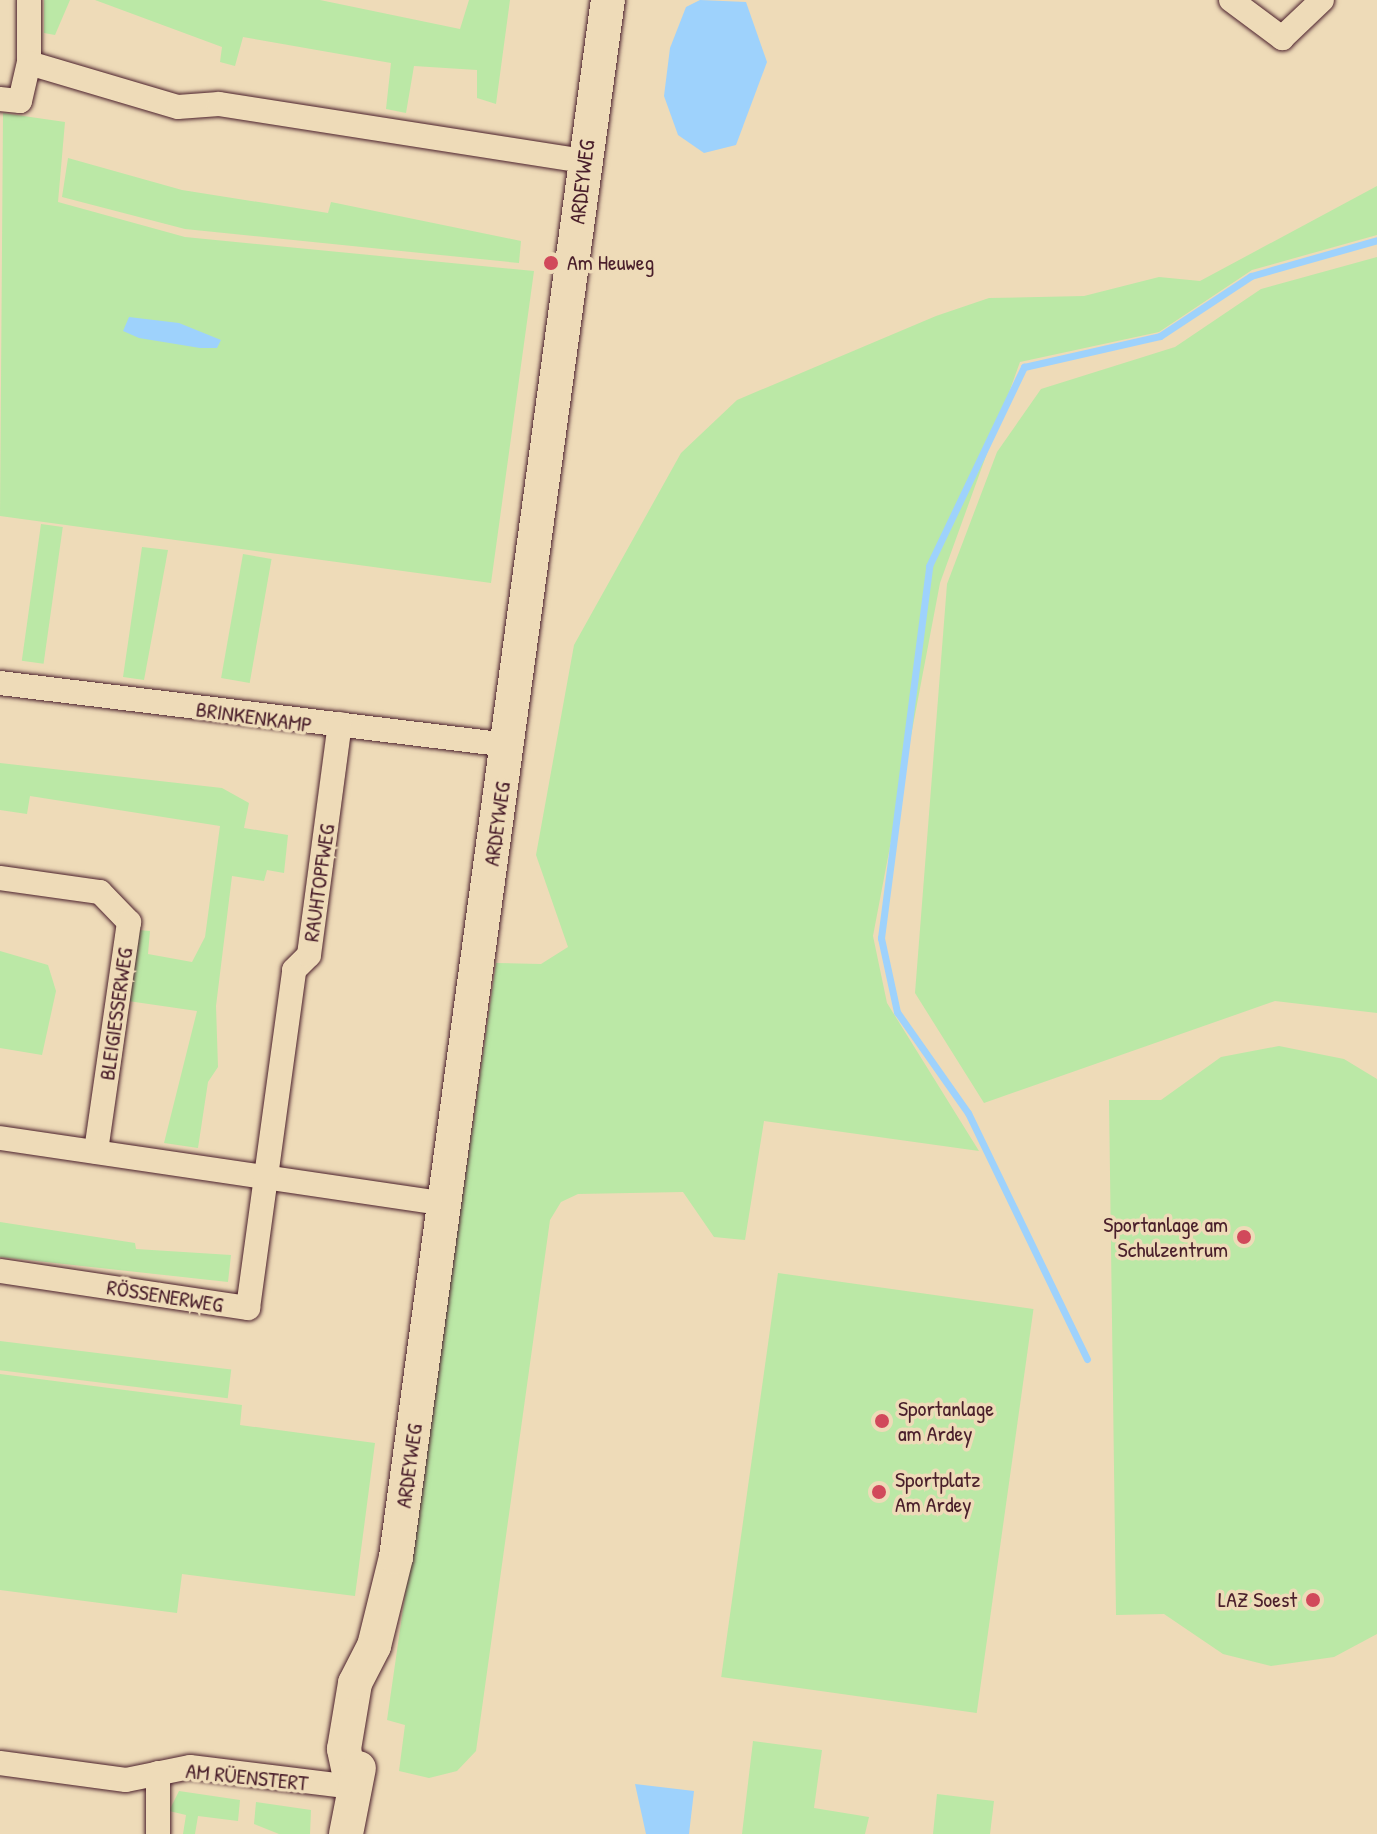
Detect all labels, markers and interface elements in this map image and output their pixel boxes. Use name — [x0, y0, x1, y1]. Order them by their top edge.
street label: ARDEYWEG — [564, 138, 600, 226]
place label: Am Heuweg — [567, 250, 654, 276]
marker: Am Heuweg — [542, 254, 560, 272]
street label: BRINKENKAMP — [194, 696, 314, 738]
street label: ARDEYWEG — [478, 780, 516, 868]
street label: RAUHTOPFWEG — [298, 823, 340, 943]
street label: BLEIGIESSERWEG — [94, 946, 138, 1082]
place label: Sportanlage am Schulzentrum — [1103, 1211, 1228, 1262]
marker: Sportanlage am Schulzentrum — [1235, 1228, 1253, 1246]
street label: RÖSSENERWEG — [105, 1274, 225, 1318]
place label: Sportanlage am Ardey — [898, 1395, 994, 1446]
marker: Sportanlage am Ardey — [873, 1412, 891, 1430]
street label: ARDEYWEG — [390, 1422, 428, 1510]
place label: Sportplatz Am Ardey — [895, 1466, 980, 1518]
marker: Sportplatz Am Ardey — [870, 1483, 888, 1501]
place label: LAZ Soest — [1218, 1587, 1297, 1613]
marker: LAZ Soest — [1304, 1591, 1322, 1609]
street label: AM RÜENSTERT — [185, 1757, 309, 1797]

